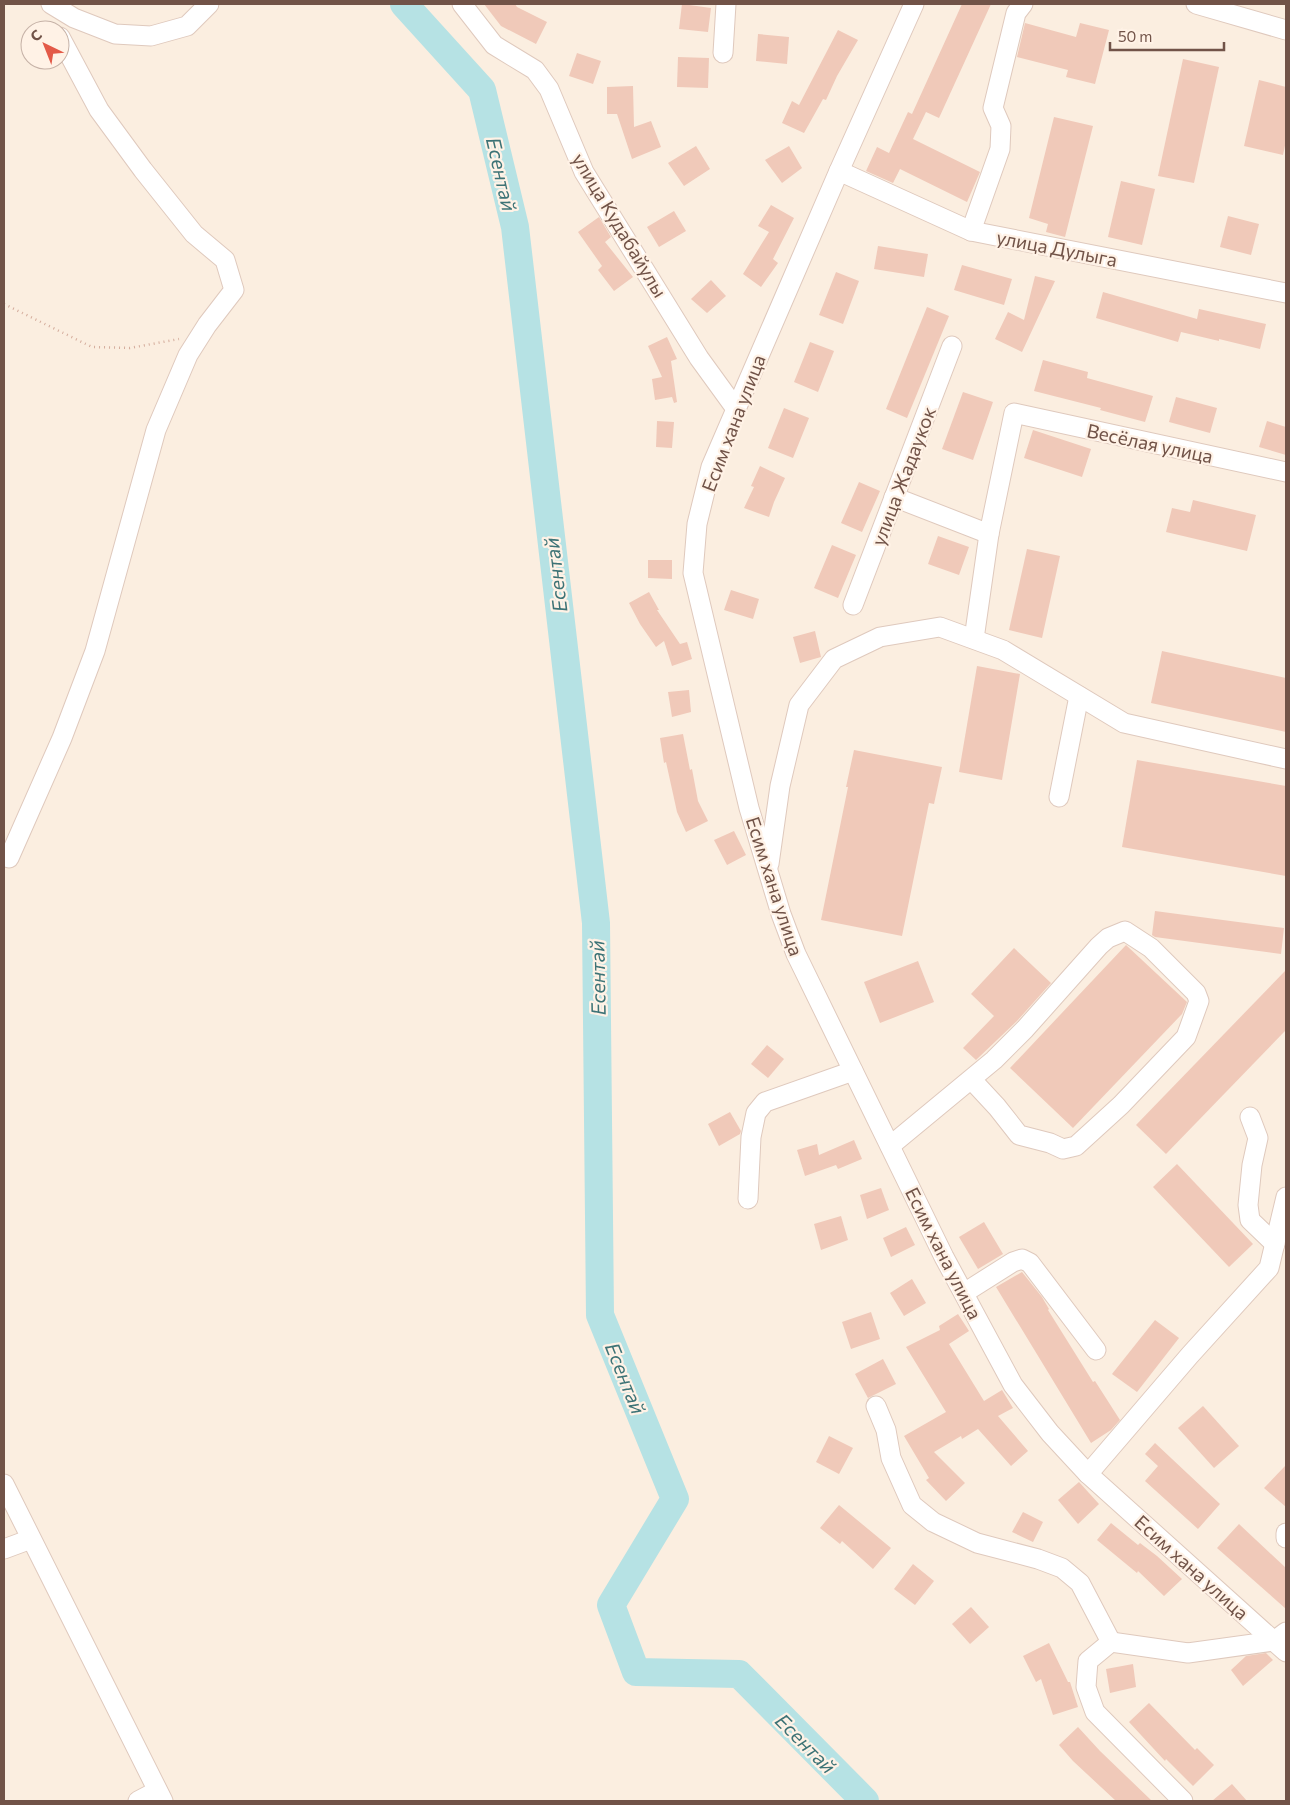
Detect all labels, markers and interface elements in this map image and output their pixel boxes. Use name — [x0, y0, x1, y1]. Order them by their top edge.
north arrow — [20, 20, 70, 70]
scale bar — [1110, 20, 1224, 52]
text: С — [26, 26, 45, 45]
text: 50 m — [1118, 27, 1152, 45]
water label: Есентай — [482, 135, 522, 214]
street label: улица Кудабайулы — [568, 149, 672, 301]
street label: улица Дулыга — [995, 225, 1119, 271]
street label: Есим хана улица — [696, 351, 770, 495]
street label: улица Жадаукок — [866, 403, 940, 549]
street label: Весёлая улица — [1085, 418, 1215, 468]
water label: Есентай — [538, 536, 571, 614]
street label: Есим хана улица — [742, 814, 808, 958]
water label: Есентай — [584, 940, 610, 1016]
street label: Есим хана улица — [901, 1183, 987, 1323]
water label: Есентай — [601, 1339, 651, 1418]
street label: Есим хана улица — [1130, 1510, 1254, 1624]
water label: Есентай — [771, 1708, 841, 1778]

